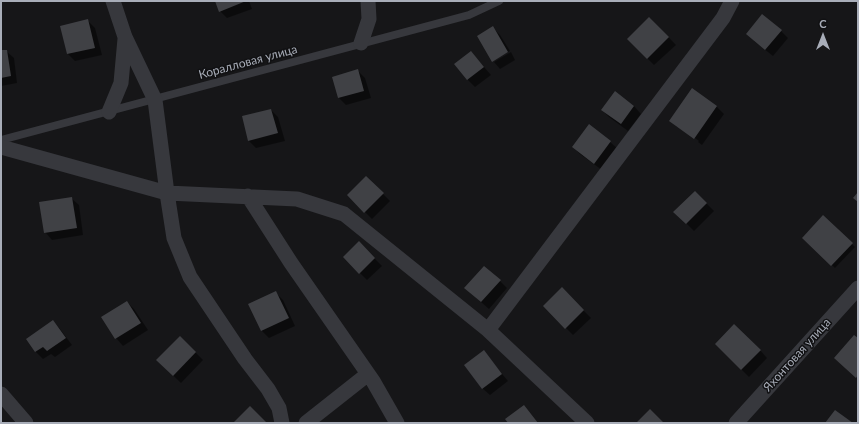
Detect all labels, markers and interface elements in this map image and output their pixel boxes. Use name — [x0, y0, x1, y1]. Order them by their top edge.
north arrow — [803, 16, 843, 56]
text: С — [819, 17, 827, 30]
street label: Коралловая улица — [197, 42, 299, 82]
street label: Яхонтовая улица — [760, 315, 834, 395]

